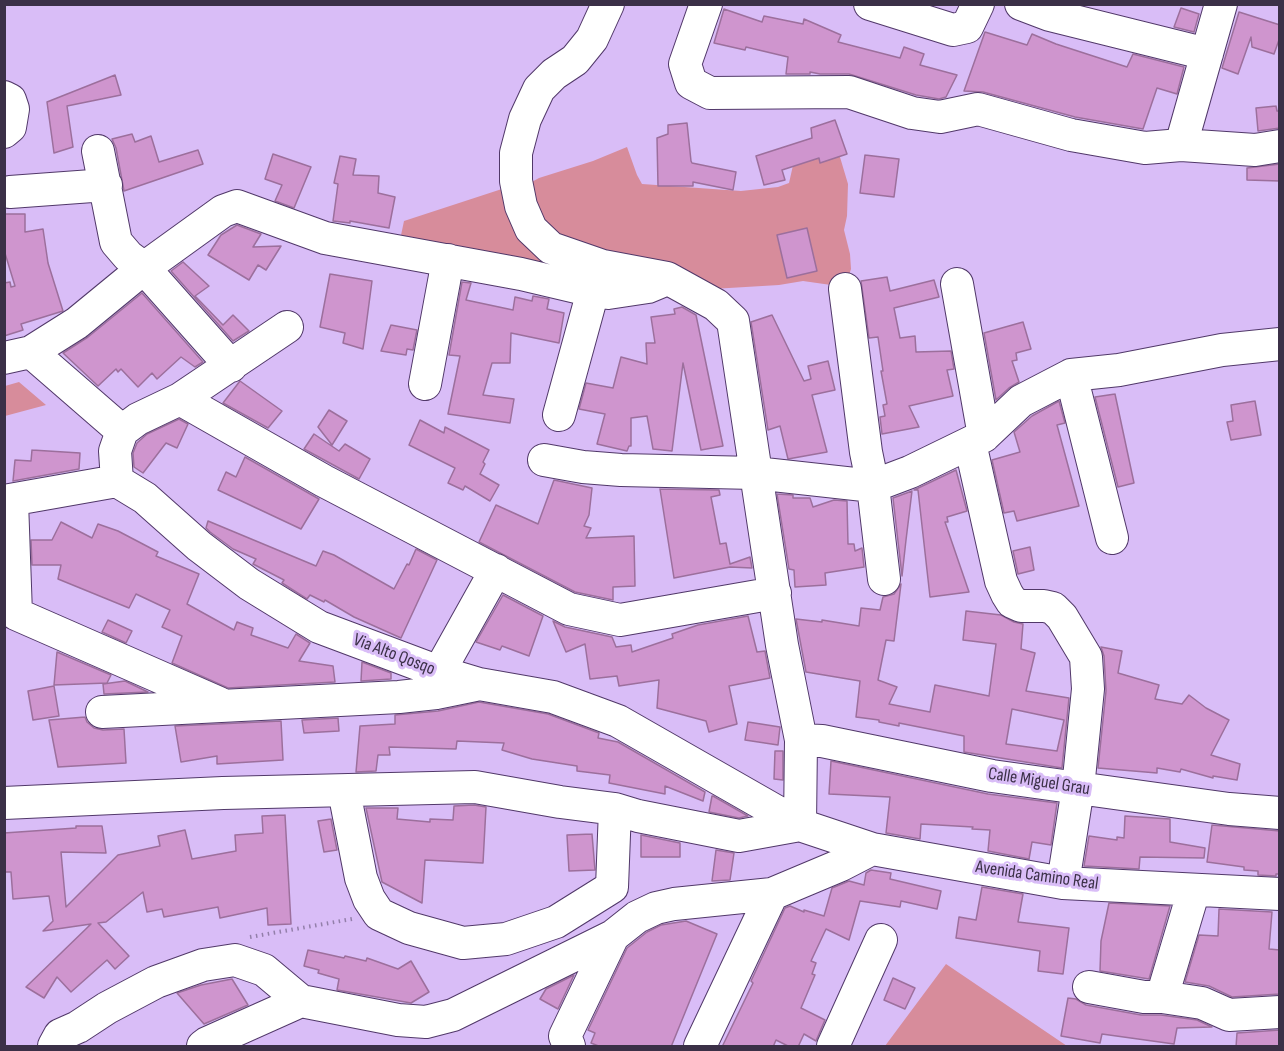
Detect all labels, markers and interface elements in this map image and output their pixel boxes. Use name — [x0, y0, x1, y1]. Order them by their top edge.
street label: Via Alto Qosqo — [350, 630, 438, 680]
street label: Calle Miguel Grau — [987, 763, 1091, 801]
street label: Avenida Camino Real — [974, 857, 1100, 895]

